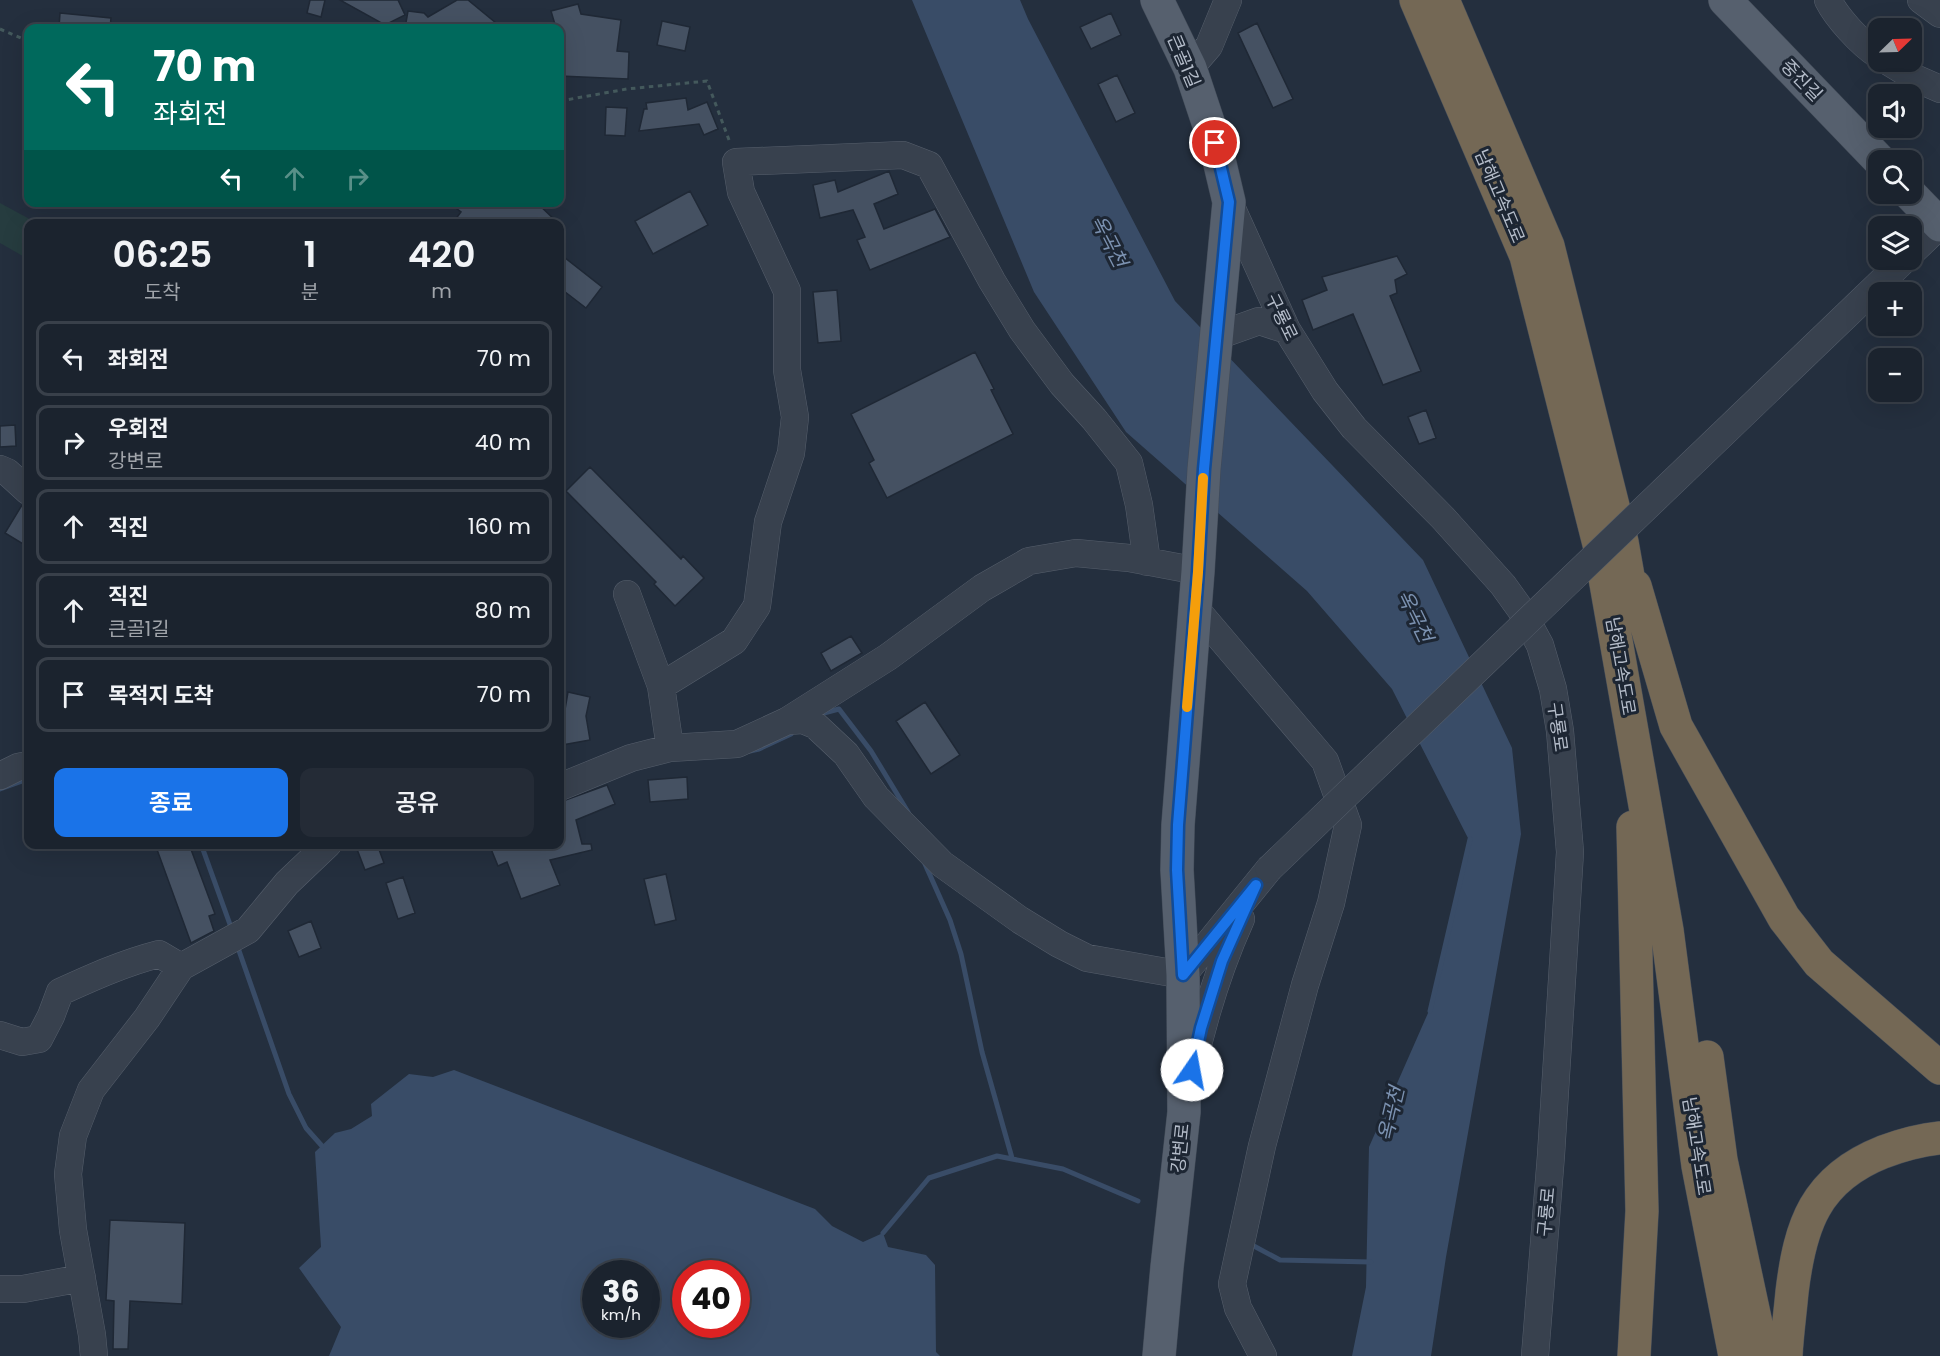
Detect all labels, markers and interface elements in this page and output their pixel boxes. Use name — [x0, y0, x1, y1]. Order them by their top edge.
north arrow — [1868, 18, 1922, 72]
map controls — [1868, 18, 1922, 402]
street label: 큰골1길 — [1162, 31, 1206, 91]
text: 70 m — [153, 37, 256, 96]
icon: left — [54, 48, 132, 126]
street label: 중진길 — [1776, 53, 1828, 107]
button: sound — [1868, 84, 1922, 138]
text: 좌회전 — [153, 95, 228, 132]
pin — [1189, 117, 1240, 168]
icon: arrive — [1198, 126, 1231, 159]
street label: 남해고속도로 — [1469, 145, 1531, 247]
button: search — [1868, 150, 1922, 204]
icon: left — [215, 162, 248, 195]
icon: ahead — [278, 162, 311, 195]
icon: right — [341, 162, 374, 195]
water label: 옥곡천 — [1084, 210, 1135, 274]
button: layers — [1868, 216, 1922, 270]
text: 06:25 — [113, 229, 212, 280]
text: 1 — [303, 229, 316, 280]
text: 420 — [408, 229, 475, 280]
text: m — [431, 277, 452, 305]
text: 도착 — [144, 278, 181, 306]
text: 분 — [301, 278, 319, 306]
button: + — [1868, 282, 1922, 336]
street label: 구룡로 — [1260, 289, 1304, 345]
icon: left — [57, 342, 90, 375]
text: 70 m — [477, 343, 531, 374]
text: 좌회전 — [108, 344, 169, 375]
button: − — [1868, 348, 1922, 402]
text: 우회전 — [108, 413, 169, 444]
icon: right — [57, 426, 90, 459]
text: 40 m — [475, 427, 531, 458]
text: 강변로 — [108, 447, 163, 475]
icon: ahead — [57, 510, 90, 543]
text: 160 m — [468, 511, 531, 542]
text: 직진 — [108, 512, 148, 543]
text: 직진 — [108, 581, 148, 612]
water label: 옥곡천 — [1390, 585, 1441, 649]
icon: ahead — [57, 594, 90, 627]
text: 80 m — [475, 595, 531, 626]
text: 큰골1길 — [108, 615, 170, 643]
street label: 남해고속도로 — [1600, 615, 1642, 717]
icon: arrive — [57, 678, 90, 711]
text: 70 m — [477, 679, 531, 710]
text: 목적지 도착 — [108, 680, 214, 711]
street label: 구룡로 — [1542, 701, 1574, 753]
button: 종료 — [54, 768, 288, 837]
button: 공유 — [300, 768, 534, 837]
position arrow — [1160, 1038, 1224, 1102]
water label: 옥곡천 — [1371, 1081, 1411, 1144]
street label: 남해고속도로 — [1677, 1095, 1717, 1197]
street label: 강변로 — [1165, 1122, 1195, 1174]
street label: 구룡로 — [1531, 1186, 1561, 1238]
speed limit sign: 40 — [672, 1260, 750, 1338]
text: 36 — [602, 1270, 640, 1313]
text: km/h — [601, 1304, 641, 1325]

